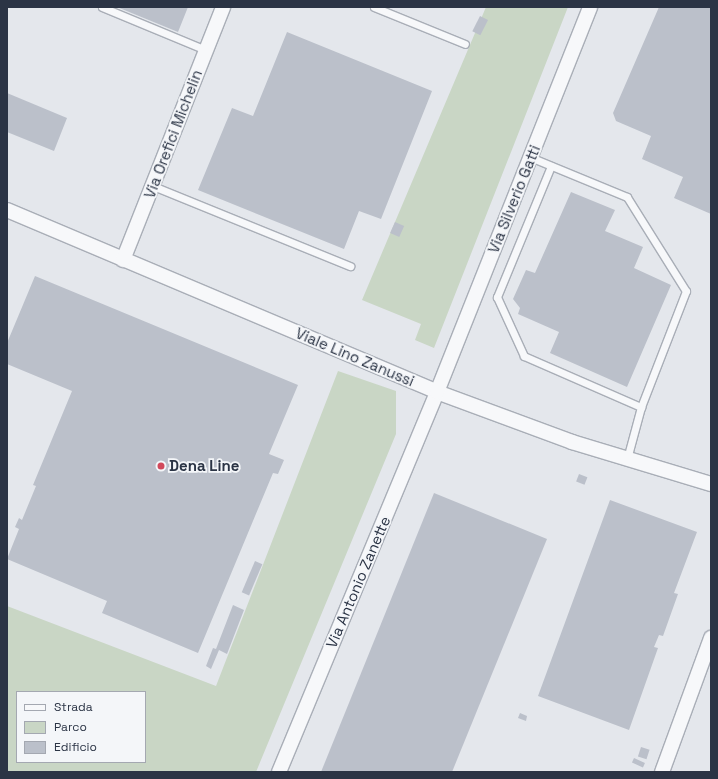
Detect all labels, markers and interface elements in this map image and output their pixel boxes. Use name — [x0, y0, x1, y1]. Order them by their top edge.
street label: Via Orefici Michelin — [140, 67, 206, 201]
street label: Via Silverio Gatti — [484, 142, 544, 256]
street label: Viale Lino Zanussi — [293, 324, 417, 390]
place label: Dena Line — [169, 457, 239, 475]
marker: Dena Line — [156, 461, 166, 471]
street label: Via Antonio Zanette — [322, 513, 394, 651]
legend — [16, 691, 146, 763]
text: Strada — [54, 699, 93, 715]
text: Parco — [54, 719, 87, 735]
text: Edificio — [54, 739, 97, 755]

